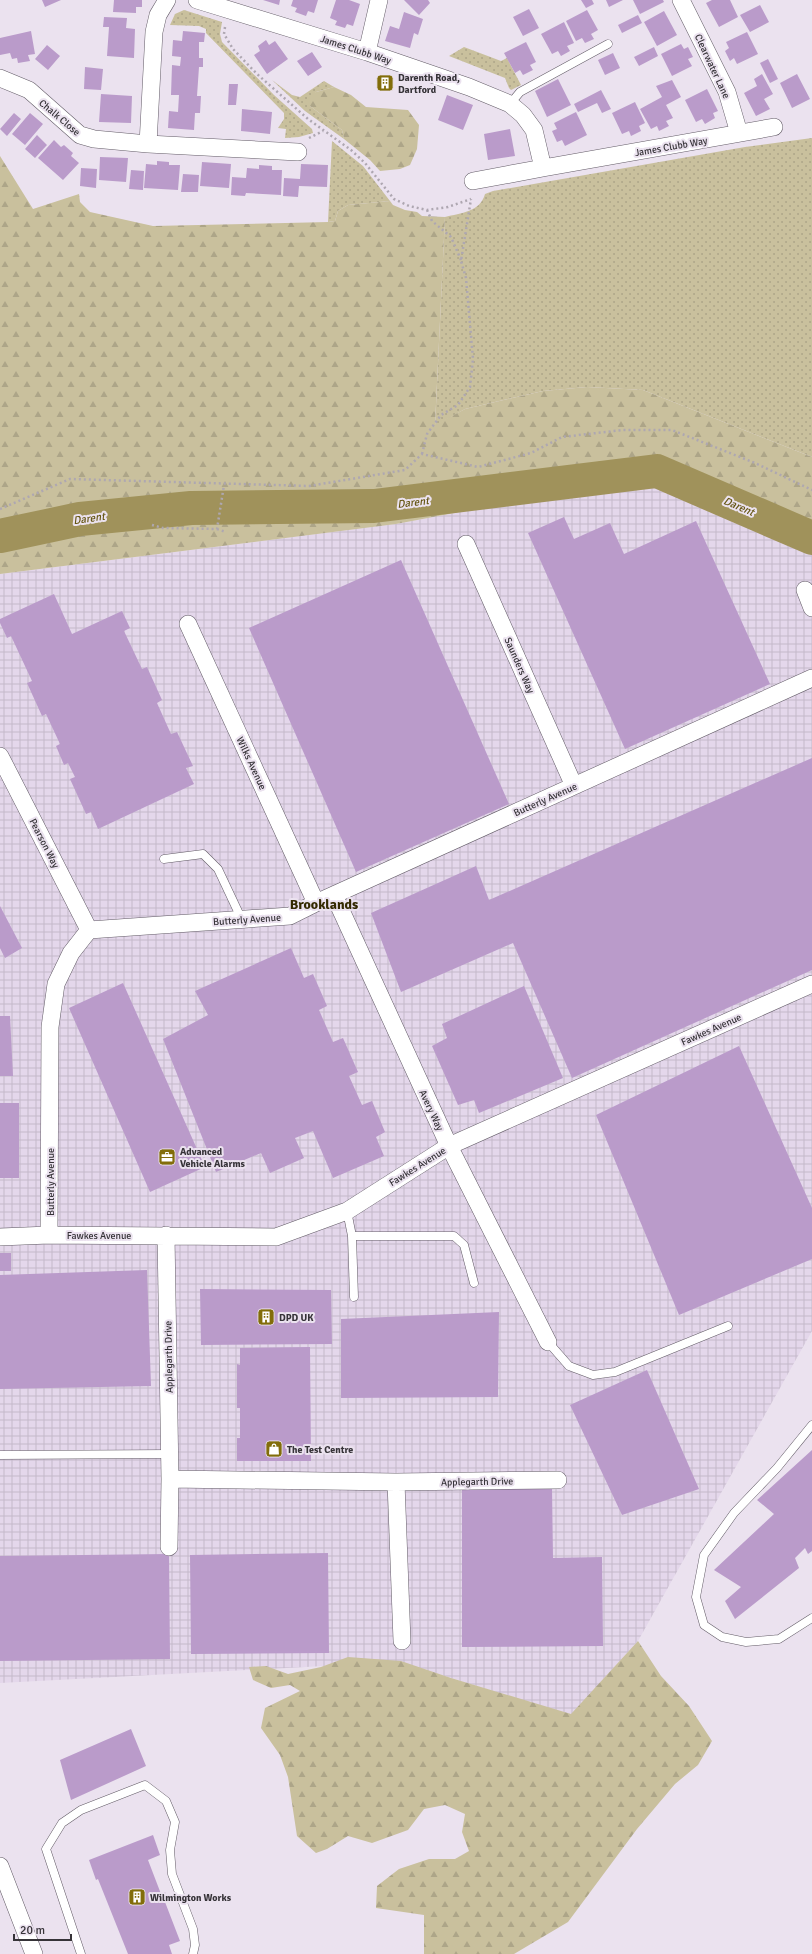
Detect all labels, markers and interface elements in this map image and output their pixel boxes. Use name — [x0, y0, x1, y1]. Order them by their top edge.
street label: Clearwater Lane — [692, 32, 732, 101]
street label: James Clubb Way — [319, 33, 393, 67]
place label: Darenth Road, Dartford — [398, 72, 460, 96]
building icon: Darenth Road, Dartford — [375, 73, 395, 93]
street label: Chalk Close — [36, 97, 82, 138]
street label: James Clubb Way — [634, 135, 709, 159]
water label: Darent — [396, 494, 431, 511]
water label: Darent — [722, 494, 757, 519]
water label: Darent — [72, 510, 107, 527]
street label: Saunders Way — [501, 636, 537, 695]
street label: Wilks Avenue — [234, 735, 269, 792]
street label: Butterly Avenue — [512, 781, 579, 819]
street label: Pearson Way — [26, 817, 62, 871]
district label: Brooklands — [290, 896, 358, 913]
street label: Butterly Avenue — [213, 912, 281, 928]
street label: Fawkes Avenue — [679, 1011, 743, 1049]
street label: Avery Way — [416, 1088, 446, 1133]
street label: Fawkes Avenue — [387, 1145, 448, 1189]
place label: Advanced Vehicle Alarms — [180, 1146, 246, 1170]
office icon: Advanced Vehicle Alarms — [157, 1147, 177, 1167]
street label: Butterly Avenue — [45, 1148, 57, 1216]
street label: Fawkes Avenue — [67, 1230, 131, 1242]
building icon: DPD UK — [256, 1307, 276, 1327]
place label: DPD UK — [279, 1312, 314, 1324]
street label: Applegarth Drive — [162, 1321, 176, 1393]
shop icon: The Test Centre — [264, 1439, 284, 1459]
place label: The Test Centre — [287, 1444, 353, 1456]
street label: Applegarth Drive — [441, 1475, 513, 1489]
building icon: Wilmington Works — [127, 1887, 147, 1907]
place label: Wilmington Works — [150, 1892, 232, 1904]
scale bar — [14, 1916, 71, 1942]
text: 20 m — [20, 1923, 45, 1938]

